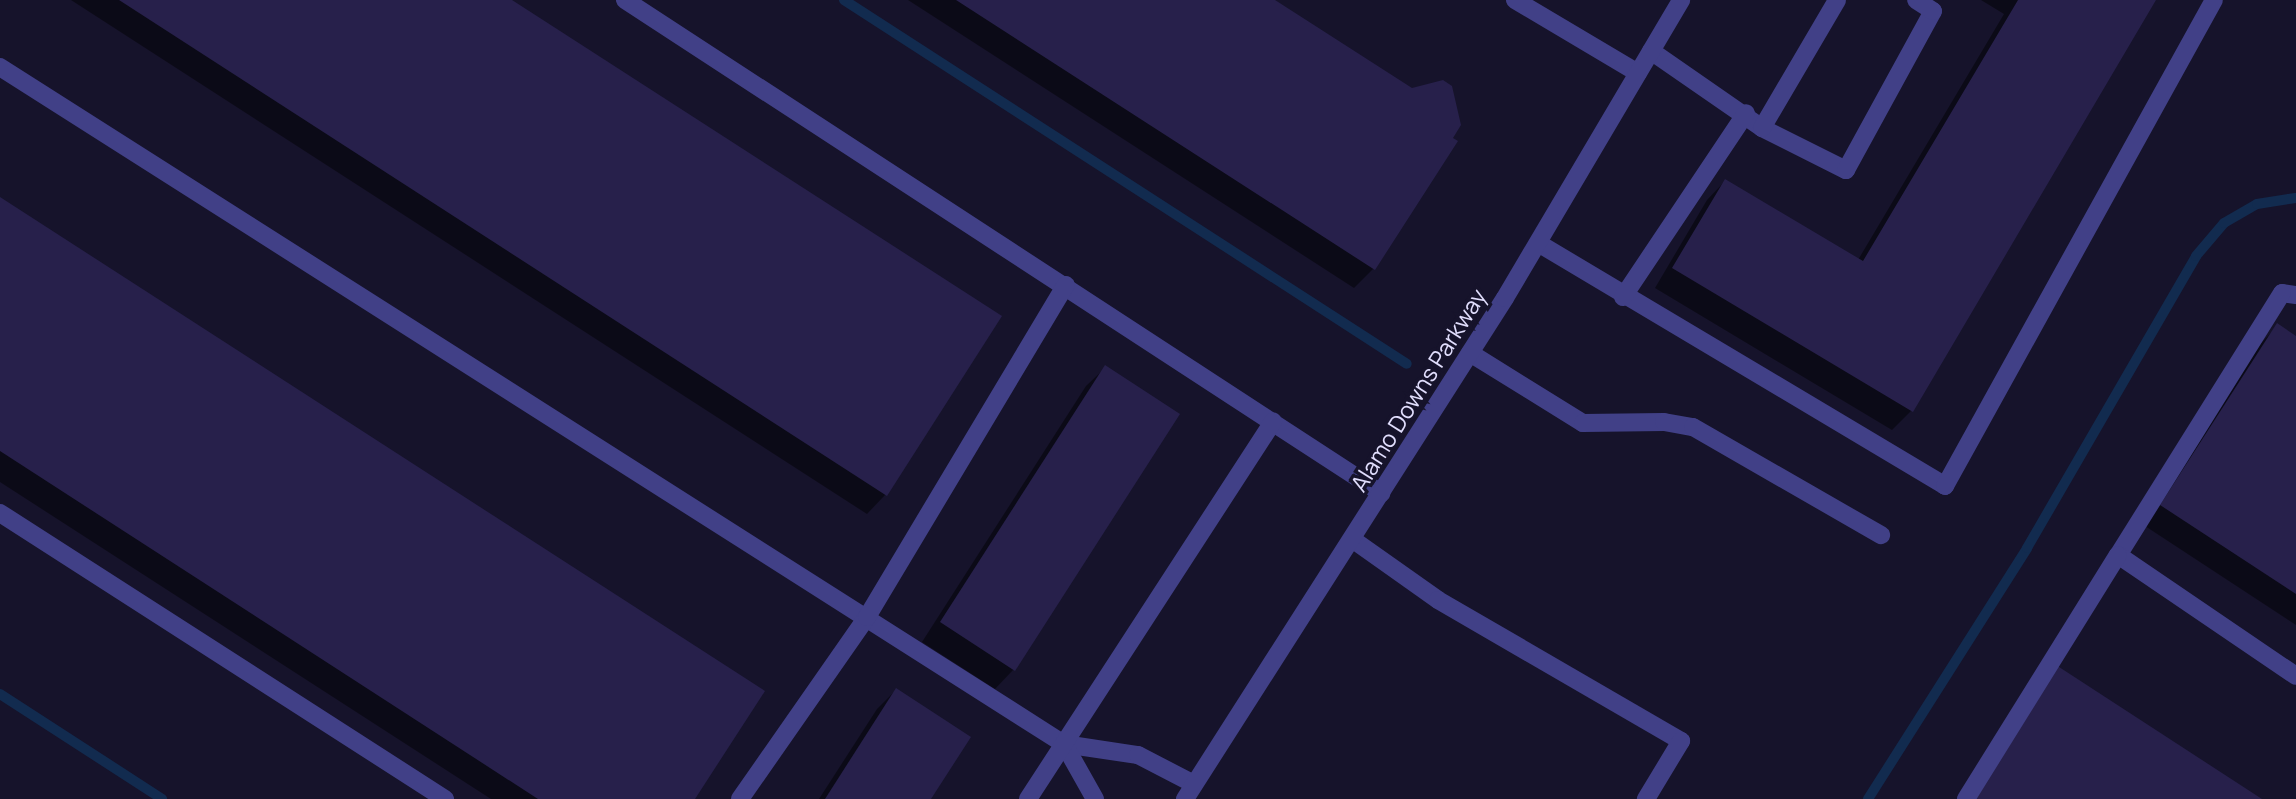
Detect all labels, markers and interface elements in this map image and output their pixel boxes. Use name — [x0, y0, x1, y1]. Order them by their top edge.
street label: Alamo Downs Parkway — [1344, 283, 1492, 497]

